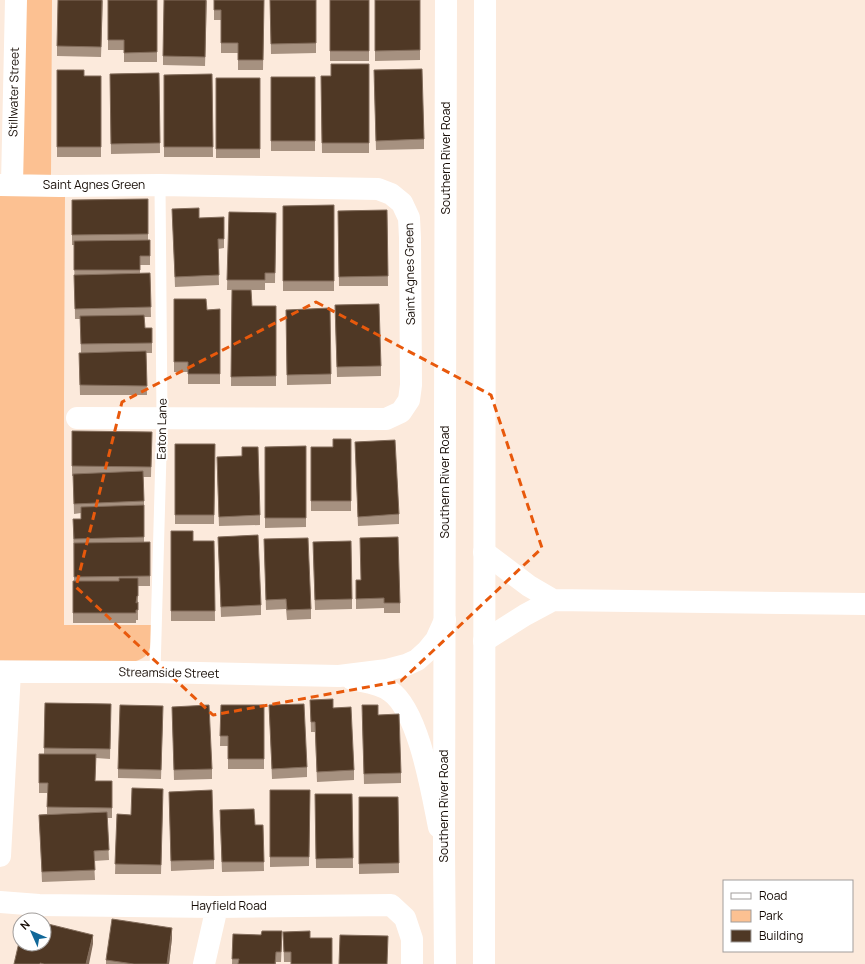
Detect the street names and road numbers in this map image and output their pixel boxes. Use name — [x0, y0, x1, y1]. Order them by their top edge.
street label: Stillwater Street — [4, 47, 23, 137]
street label: Southern River Road — [437, 102, 454, 214]
street label: Saint Agnes Green — [43, 176, 145, 193]
street label: Saint Agnes Green — [400, 223, 419, 325]
street label: Eaton Lane — [152, 398, 171, 460]
street label: Southern River Road — [436, 426, 453, 538]
street label: Streamside Street — [118, 663, 220, 682]
street label: Southern River Road — [435, 750, 452, 862]
street label: Hayfield Road — [191, 897, 267, 914]

